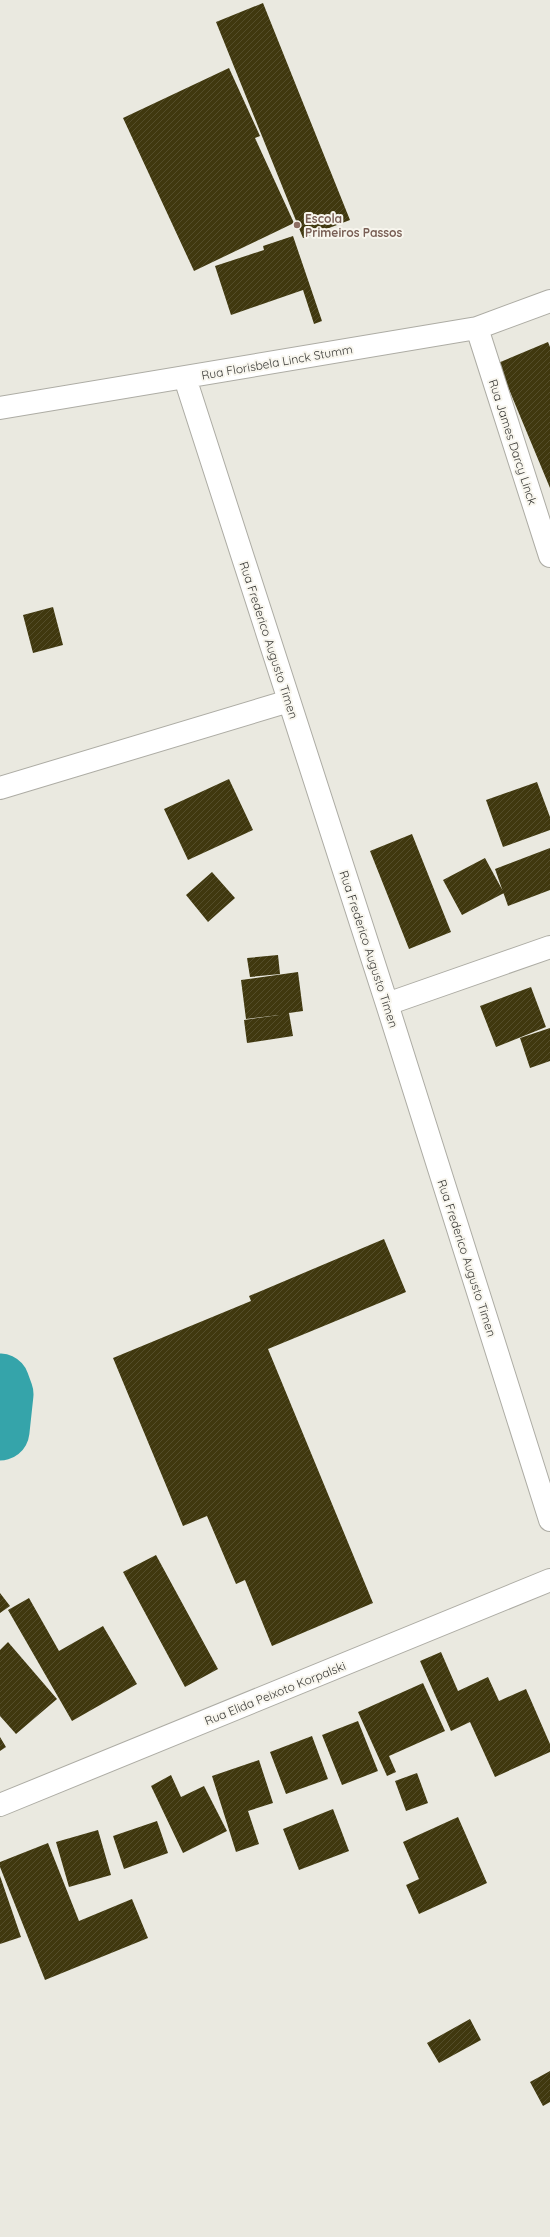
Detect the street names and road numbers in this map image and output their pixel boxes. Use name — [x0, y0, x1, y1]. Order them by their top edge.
street label: Rua Florisbela Linck Stumm — [200, 341, 354, 383]
street label: Rua James Darcy Linck — [486, 377, 540, 507]
street label: Rua Frederico Augusto Timen — [236, 560, 302, 720]
street label: Rua Frederico Augusto Timen — [336, 869, 402, 1029]
street label: Rua Frederico Augusto Timen — [434, 1178, 500, 1338]
street label: Rua Elida Peixoto Korpalski — [202, 1658, 348, 1728]

